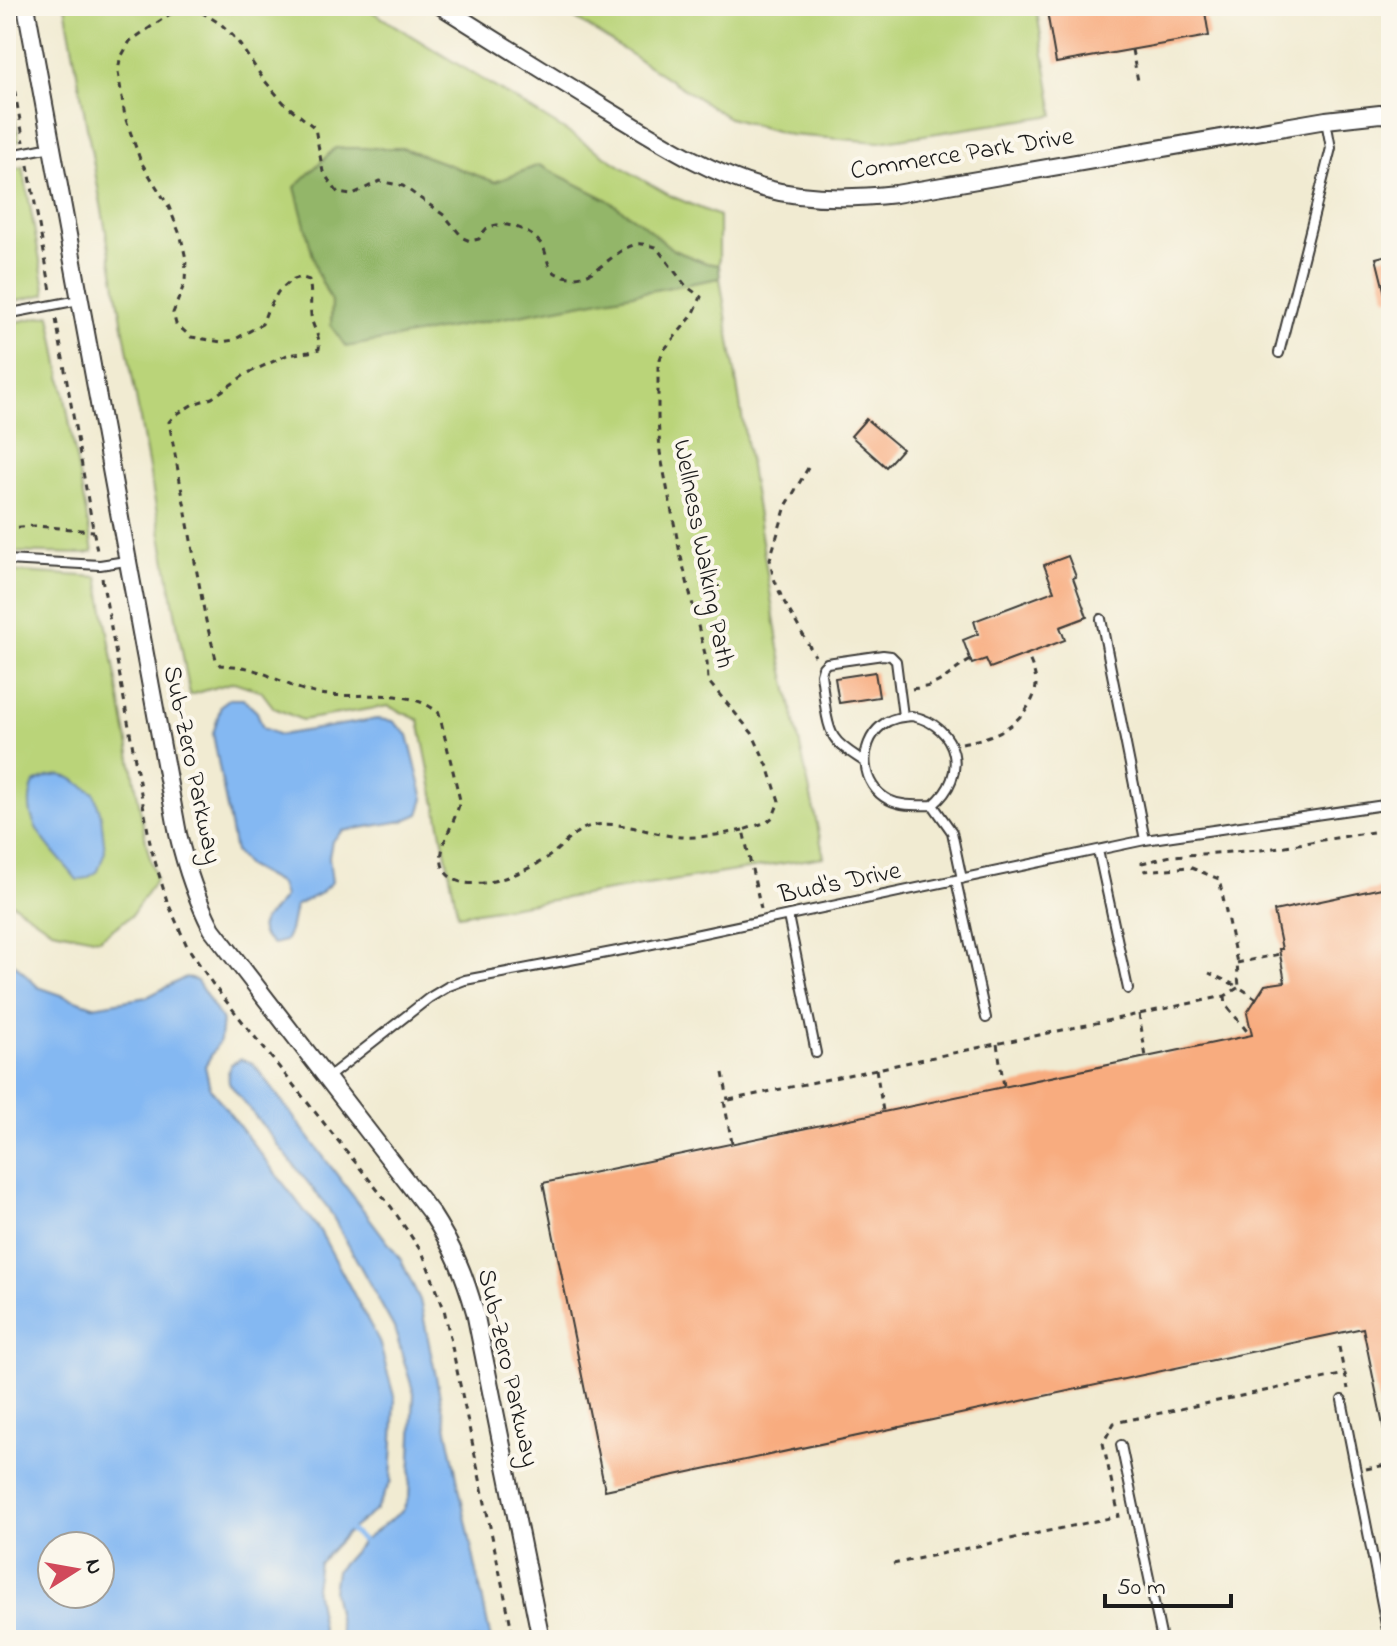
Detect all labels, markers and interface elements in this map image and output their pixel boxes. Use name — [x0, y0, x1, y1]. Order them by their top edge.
street label: Commerce Park Drive — [848, 119, 1077, 191]
street label: Wellness Walking Path — [661, 436, 743, 672]
street label: Sub-Zero Parkway — [151, 662, 231, 868]
street label: Bud's Drive — [775, 852, 905, 916]
street label: Sub-Zero Parkway — [466, 1265, 548, 1471]
north arrow — [36, 1530, 116, 1610]
text: N — [76, 1556, 110, 1577]
scale bar — [1105, 1558, 1231, 1608]
text: 50 m — [1117, 1571, 1166, 1606]

